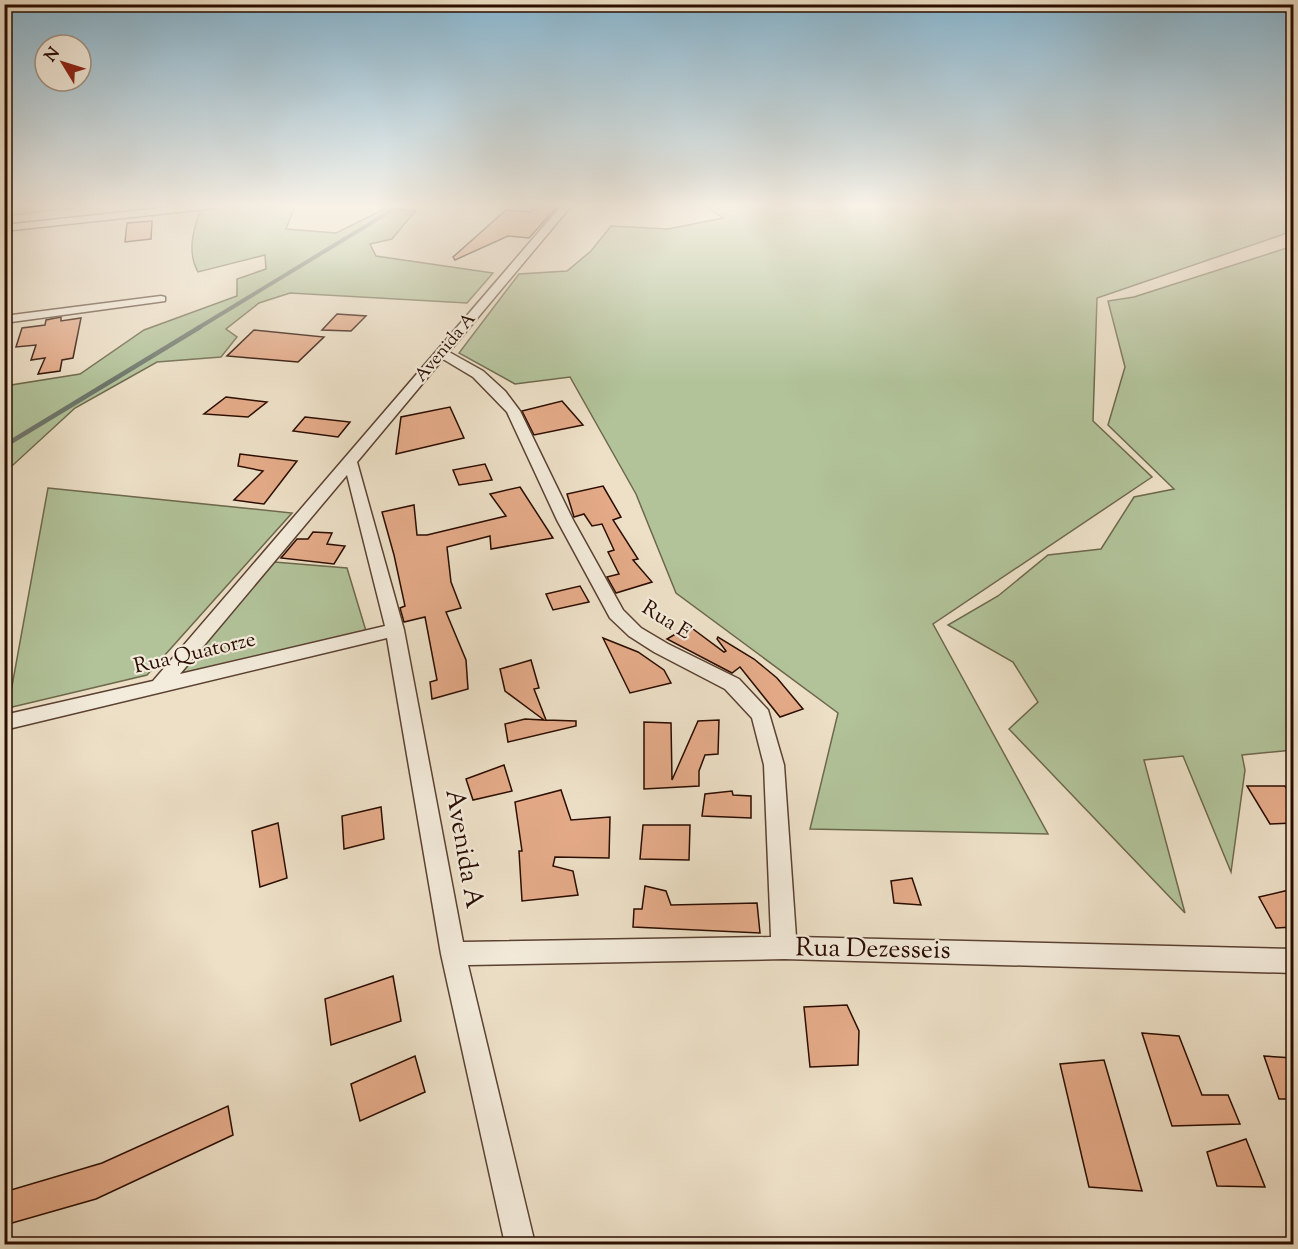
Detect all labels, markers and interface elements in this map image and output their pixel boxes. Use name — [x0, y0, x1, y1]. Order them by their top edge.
north arrow — [33, 33, 93, 93]
text: N — [40, 43, 66, 67]
street label: Avenida A — [409, 307, 483, 388]
street label: Rua E — [635, 594, 697, 648]
street label: Rua Quatorze — [131, 625, 259, 683]
street label: Avenida A — [434, 786, 492, 912]
street label: Rua Dezesseis — [795, 930, 951, 970]

